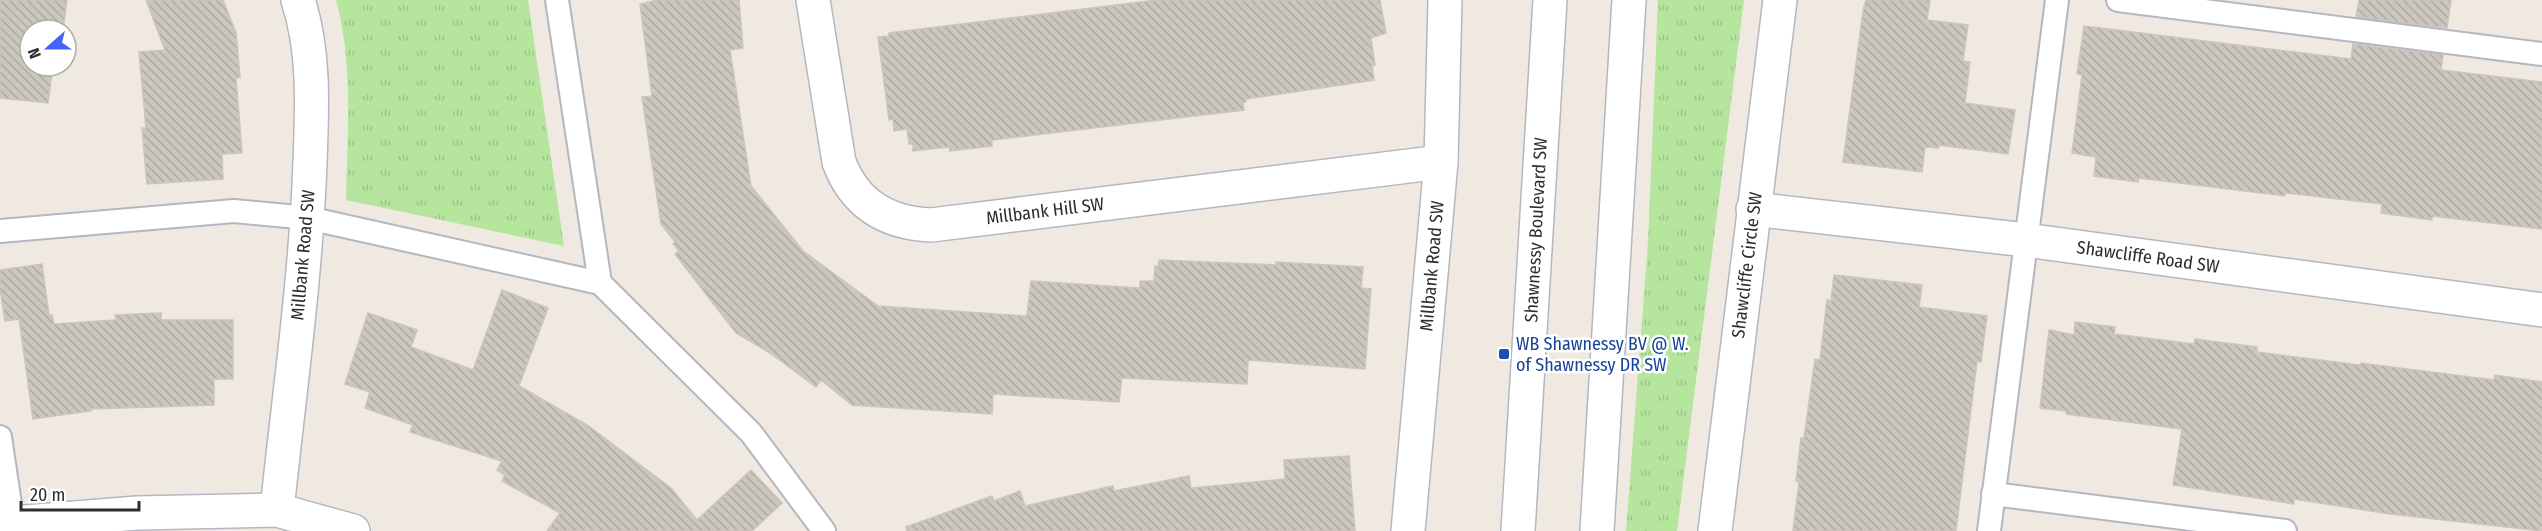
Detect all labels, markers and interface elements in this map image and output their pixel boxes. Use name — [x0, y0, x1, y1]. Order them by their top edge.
north arrow — [18, 18, 78, 78]
text: N — [24, 45, 45, 61]
street label: Shawnessy Boulevard SW — [1520, 136, 1552, 323]
street label: Millbank Road SW — [286, 188, 320, 321]
street label: Shawcliffe Circle SW — [1727, 190, 1767, 339]
street label: Millbank Hill SW — [985, 193, 1106, 229]
street label: Millbank Road SW — [1415, 199, 1449, 332]
street label: Shawcliffe Road SW — [2075, 236, 2221, 278]
place label: WB Shawnessy BV @ W. of Shawnessy DR SW — [1516, 333, 1689, 376]
marker: WB Shawnessy BV @ W. of Shawnessy DR SW — [1497, 347, 1511, 361]
scale bar — [21, 474, 140, 512]
text: 20 m — [30, 484, 65, 506]

